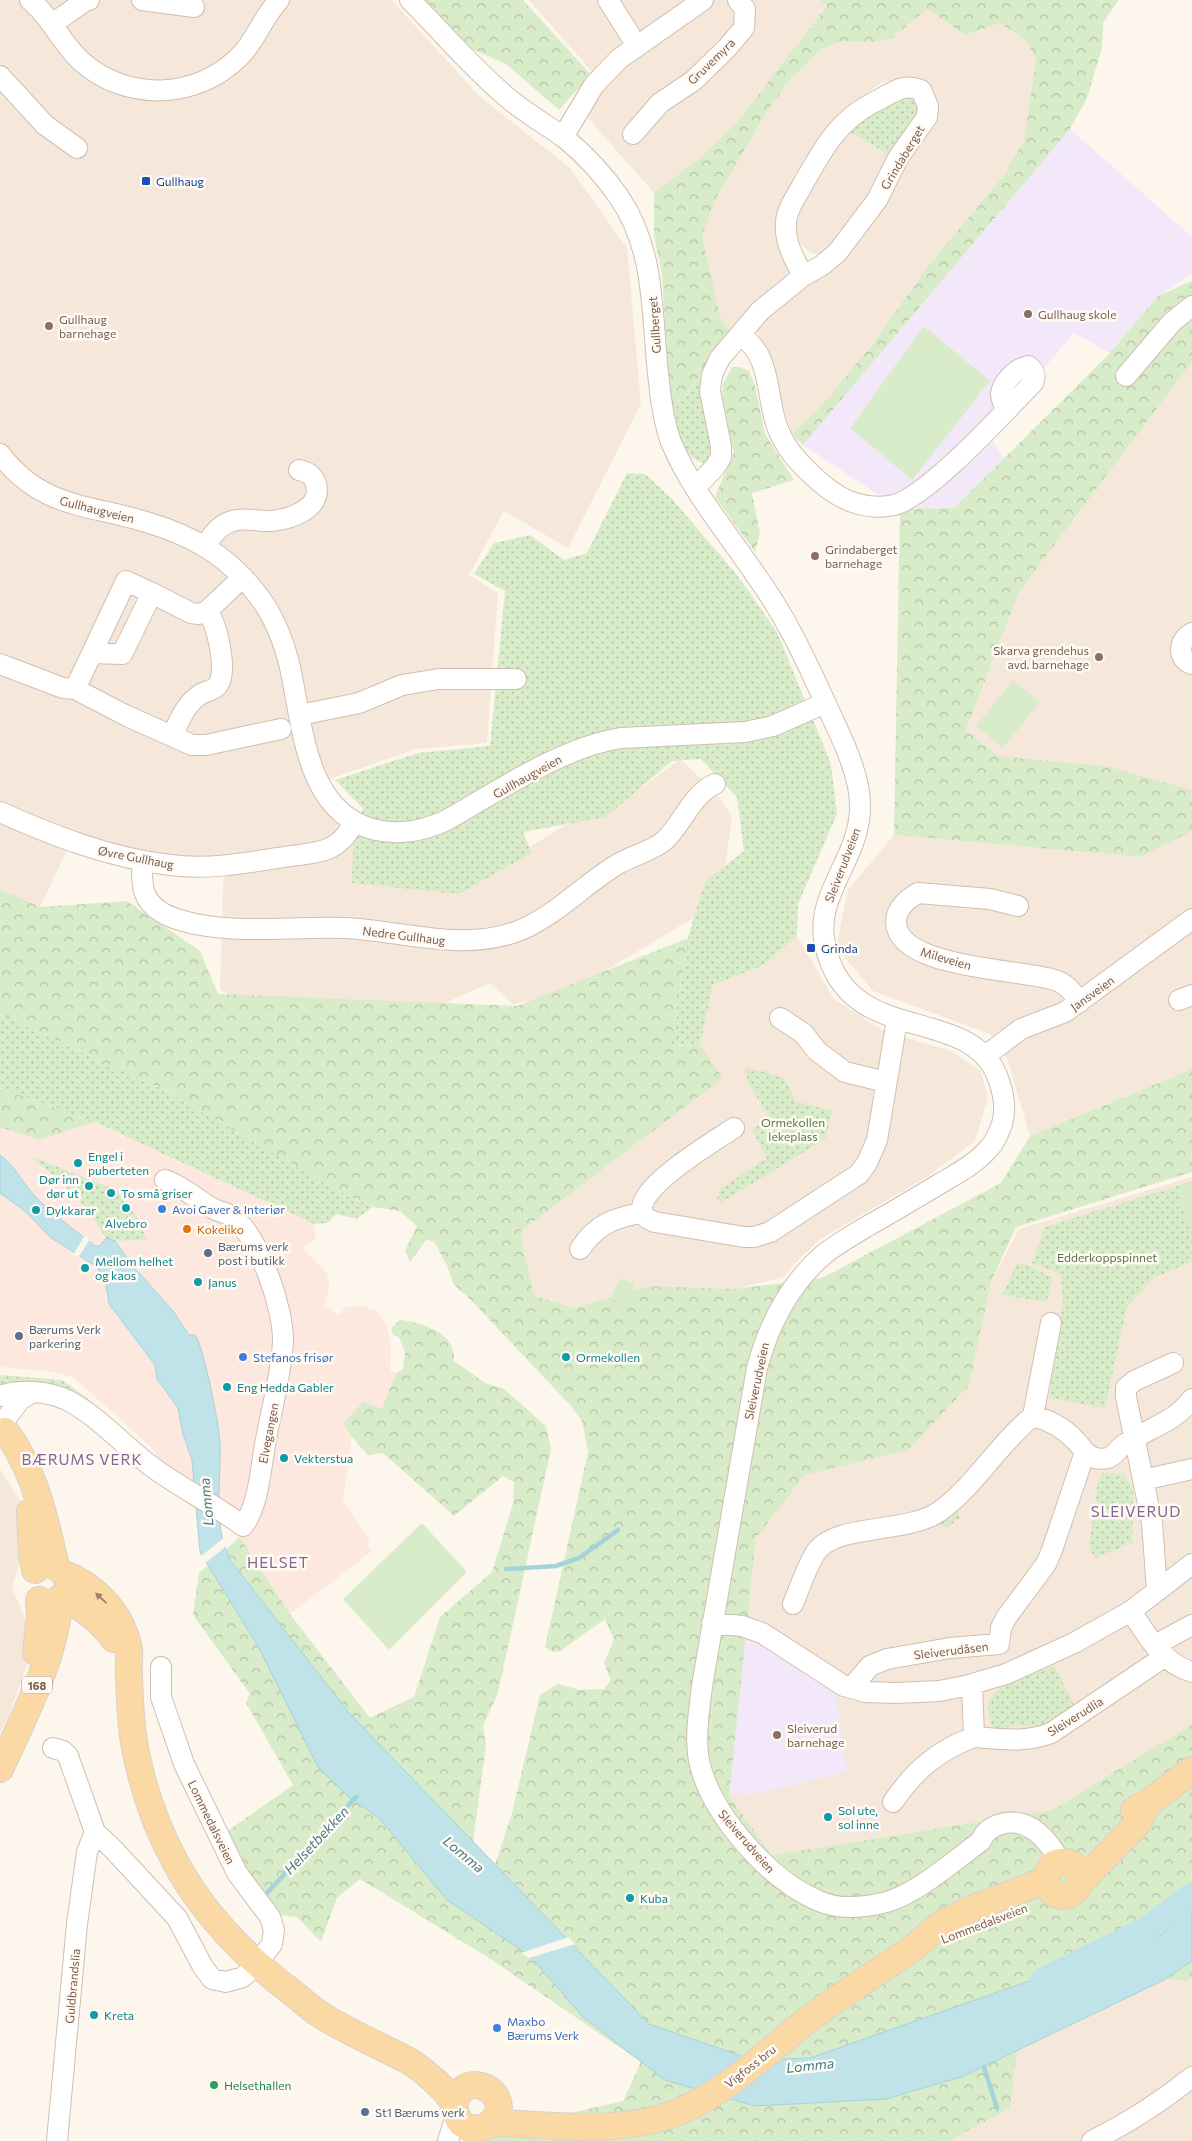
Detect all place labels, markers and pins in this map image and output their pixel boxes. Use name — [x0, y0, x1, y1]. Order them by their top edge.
place label: Gullhaug — [156, 174, 204, 188]
marker: Gullhaug — [140, 175, 152, 187]
place label: Gullhaug skole — [1038, 307, 1117, 321]
marker: Gullhaug skole — [1022, 308, 1034, 320]
place label: Gullhaug barnehage — [59, 312, 116, 340]
marker: Gullhaug barnehage — [43, 320, 55, 332]
place label: Grindaberget barnehage — [825, 542, 898, 570]
marker: Grindaberget barnehage — [809, 550, 821, 562]
place label: Skarva grendehus avd. barnehage — [993, 643, 1089, 671]
marker: Skarva grendehus avd. barnehage — [1093, 651, 1105, 663]
place label: Grinda — [821, 941, 858, 955]
marker: Grinda — [805, 942, 817, 954]
place label: Engel i puberteten — [88, 1149, 149, 1177]
marker: Engel i puberteten — [72, 1157, 84, 1169]
place label: Dør inn dør ut — [39, 1172, 79, 1200]
marker: Dør inn dør ut — [83, 1180, 95, 1192]
place label: To små griser — [121, 1186, 193, 1200]
marker: To små griser — [105, 1187, 117, 1199]
marker: Alvebro — [120, 1202, 132, 1214]
place label: Avoi Gaver & Interiør — [172, 1202, 285, 1216]
place label: Dykkarar — [46, 1203, 96, 1217]
marker: Avoi Gaver & Interiør — [156, 1203, 168, 1215]
marker: Dykkarar — [30, 1204, 42, 1216]
place label: Alvebro — [105, 1216, 147, 1230]
place label: Kokeliko — [197, 1222, 244, 1236]
marker: Kokeliko — [181, 1223, 193, 1235]
place label: Bærums verk post i butikk — [218, 1239, 289, 1267]
marker: Bærums verk post i butikk — [202, 1247, 214, 1259]
place label: Mellom helhet og kaos — [95, 1254, 173, 1282]
marker: Mellom helhet og kaos — [79, 1262, 91, 1274]
place label: Janus — [208, 1275, 237, 1290]
marker: Janus — [192, 1276, 204, 1288]
place label: Bærums Verk parkering — [29, 1322, 102, 1350]
marker: Bærums Verk parkering — [13, 1330, 25, 1342]
place label: Stefanos frisør — [253, 1350, 334, 1364]
place label: Ormekollen — [576, 1350, 640, 1364]
marker: Stefanos frisør — [237, 1351, 249, 1363]
marker: Ormekollen — [560, 1351, 572, 1363]
place label: Eng Hedda Gabler — [237, 1380, 334, 1394]
marker: Eng Hedda Gabler — [221, 1381, 233, 1393]
place label: Vekterstua — [294, 1451, 353, 1465]
marker: Vekterstua — [278, 1452, 290, 1464]
place label: Sleiverud barnehage — [787, 1721, 844, 1749]
marker: Sleiverud barnehage — [771, 1729, 783, 1741]
place label: Sol ute, sol inne — [838, 1803, 879, 1831]
marker: Sol ute, sol inne — [822, 1811, 834, 1823]
place label: Kuba — [640, 1891, 668, 1905]
marker: Kuba — [624, 1892, 636, 1904]
place label: Kreta — [104, 2008, 134, 2022]
marker: Kreta — [88, 2009, 100, 2021]
place label: Maxbo Bærums Verk — [507, 2014, 580, 2042]
marker: Maxbo Bærums Verk — [491, 2022, 503, 2034]
place label: Helsethallen — [224, 2078, 291, 2092]
marker: Helsethallen — [208, 2079, 220, 2091]
place label: St1 Bærums verk — [375, 2105, 466, 2119]
marker: St1 Bærums verk — [359, 2106, 371, 2118]

